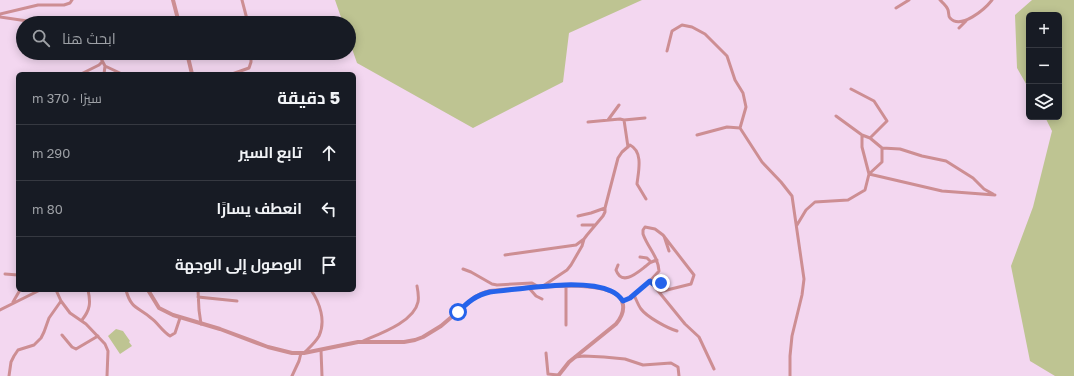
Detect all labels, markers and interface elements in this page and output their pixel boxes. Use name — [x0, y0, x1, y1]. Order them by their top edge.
map controls — [1026, 12, 1062, 120]
button: + — [1026, 12, 1062, 48]
search box — [16, 16, 356, 60]
icon: search — [30, 27, 52, 49]
text: ابحث هنا — [62, 29, 116, 47]
button: − — [1026, 48, 1062, 84]
button: layers — [1026, 84, 1062, 120]
text: 5 دقيقة — [277, 87, 340, 108]
text: سيرًا · 370 m — [32, 90, 102, 106]
icon: ahead — [318, 142, 340, 164]
text: تابع السير — [239, 143, 302, 161]
text: 290 m — [32, 145, 70, 161]
icon: left — [318, 198, 340, 220]
text: انعطف يسارًا — [216, 199, 302, 217]
text: 80 m — [32, 201, 63, 217]
icon: arrive — [318, 254, 340, 276]
text: الوصول إلى الوجهة — [175, 255, 302, 273]
route end — [652, 274, 670, 292]
route start — [449, 303, 467, 321]

